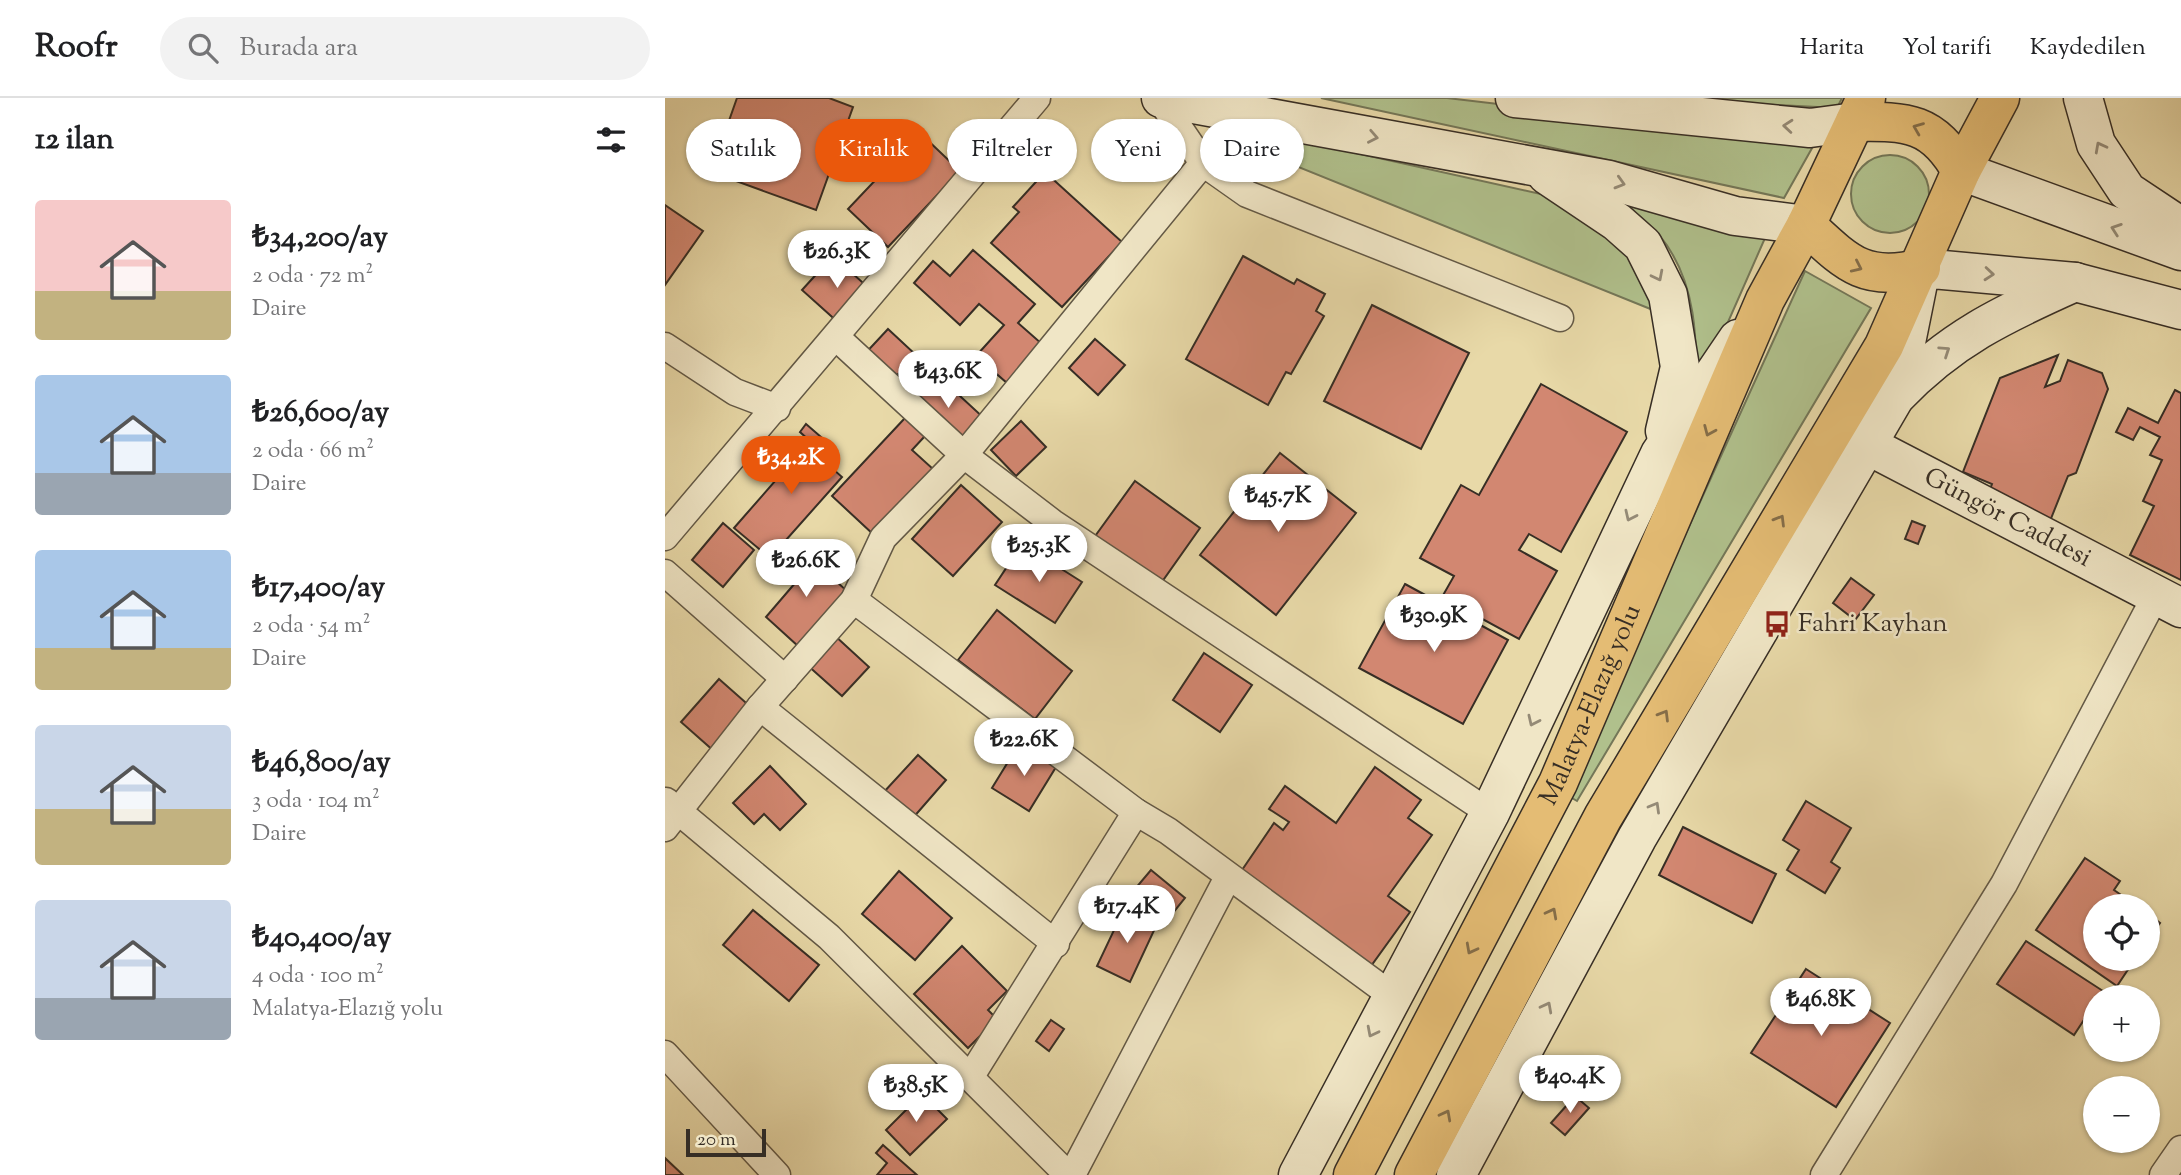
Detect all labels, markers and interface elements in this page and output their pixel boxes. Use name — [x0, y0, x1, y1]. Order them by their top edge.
search box — [160, 17, 650, 80]
text: Roofr — [35, 24, 118, 72]
icon: search — [184, 29, 222, 67]
text: Burada ara — [240, 30, 358, 67]
text: Harita — [1800, 31, 1864, 65]
text: Yol tarifi — [1902, 31, 1992, 65]
text: Kaydedilen — [2030, 31, 2146, 65]
text: 12 ilan — [35, 119, 114, 162]
chip: Satılık — [686, 119, 801, 182]
chip: Kiralık — [815, 119, 933, 182]
chip: Filtreler — [947, 119, 1077, 182]
chip: Yeni — [1091, 119, 1186, 182]
chip: Daire — [1200, 119, 1304, 182]
one-way arrow — [1782, 119, 1793, 134]
icon: filters — [592, 121, 630, 159]
one-way arrow — [1912, 122, 1924, 136]
one-way arrow — [1367, 128, 1379, 143]
one-way arrow — [2094, 141, 2108, 154]
one-way arrow — [1614, 175, 1626, 189]
text: ₺34,200/ay — [252, 217, 388, 260]
one-way arrow — [2111, 223, 2123, 237]
icon: home — [91, 228, 175, 312]
pin: ₺26.3K — [780, 230, 894, 290]
text: ₺26.3K — [804, 236, 870, 269]
one-way arrow — [1850, 259, 1862, 273]
text: 2 oda · 72 m² — [252, 260, 373, 293]
one-way arrow — [1984, 266, 1995, 281]
one-way arrow — [1650, 269, 1664, 281]
text: Daire — [252, 293, 307, 326]
one-way arrow — [1937, 347, 1950, 359]
pin: ₺43.6K — [891, 350, 1005, 410]
text: ₺43.6K — [914, 356, 982, 389]
text: ₺26,600/ay — [252, 392, 389, 435]
icon: home — [91, 403, 175, 487]
one-way arrow — [1703, 423, 1717, 436]
text: 2 oda · 66 m² — [252, 435, 374, 468]
pin: ₺34.2K — [734, 436, 848, 496]
text: ₺34.2K — [757, 442, 825, 475]
street label: Güngör Caddesi — [1917, 459, 2098, 577]
text: Daire — [252, 468, 307, 501]
pin: ₺45.7K — [1221, 474, 1335, 534]
text: ₺45.7K — [1245, 480, 1311, 513]
one-way arrow — [1625, 508, 1639, 521]
one-way arrow — [1772, 515, 1785, 528]
pin: ₺25.3K — [982, 524, 1096, 584]
text: ₺25.3K — [1007, 530, 1071, 563]
pin: ₺26.6K — [749, 540, 863, 599]
text: ₺26.6K — [772, 545, 840, 578]
text: ₺17,400/ay — [252, 567, 385, 610]
icon: home — [91, 578, 175, 662]
pin: ₺30.9K — [1377, 594, 1491, 654]
street label: Malatya-Elazığ yolu — [1531, 599, 1651, 812]
text: ₺30.9K — [1401, 600, 1467, 633]
place label: Fahri Kayhan — [1798, 606, 1948, 643]
bus stop icon: Fahri Kayhan — [1762, 609, 1792, 639]
text: 2 oda · 54 m² — [252, 610, 371, 643]
text: Daire — [252, 643, 307, 676]
one-way arrow — [1655, 710, 1668, 723]
one-way arrow — [1527, 714, 1541, 726]
pin: ₺22.6K — [967, 718, 1081, 778]
text: ₺22.6K — [990, 724, 1058, 757]
text: ₺46,800/ay — [252, 742, 391, 785]
icon: home — [91, 753, 175, 837]
text: 3 oda · 104 m² — [252, 785, 380, 818]
one-way arrow — [1647, 802, 1660, 814]
text: Daire — [252, 818, 307, 851]
pin: ₺17.4K — [1070, 886, 1184, 945]
text: ₺17.4K — [1094, 891, 1160, 924]
map controls — [2083, 894, 2160, 1153]
button: locate — [2083, 894, 2160, 971]
one-way arrow — [1544, 908, 1557, 921]
text: ₺40,400/ay — [252, 917, 391, 960]
icon: home — [91, 928, 175, 1012]
one-way arrow — [1466, 942, 1480, 954]
text: 4 oda · 100 m² — [252, 960, 384, 993]
pin: ₺46.8K — [1764, 978, 1878, 1038]
text: ₺46.8K — [1786, 984, 1856, 1017]
button: + — [2083, 985, 2160, 1062]
text: Malatya-Elazığ yolu — [252, 993, 443, 1026]
one-way arrow — [1539, 1002, 1552, 1014]
one-way arrow — [1367, 1025, 1381, 1037]
pin: ₺40.4K — [1513, 1056, 1627, 1115]
text: ₺40.4K — [1535, 1061, 1605, 1094]
pin: ₺38.5K — [859, 1065, 973, 1124]
text: ₺38.5K — [884, 1070, 948, 1103]
button: − — [2083, 1076, 2160, 1153]
one-way arrow — [1437, 1109, 1451, 1122]
scale bar — [686, 1126, 767, 1158]
text: 20 m — [697, 1127, 736, 1154]

